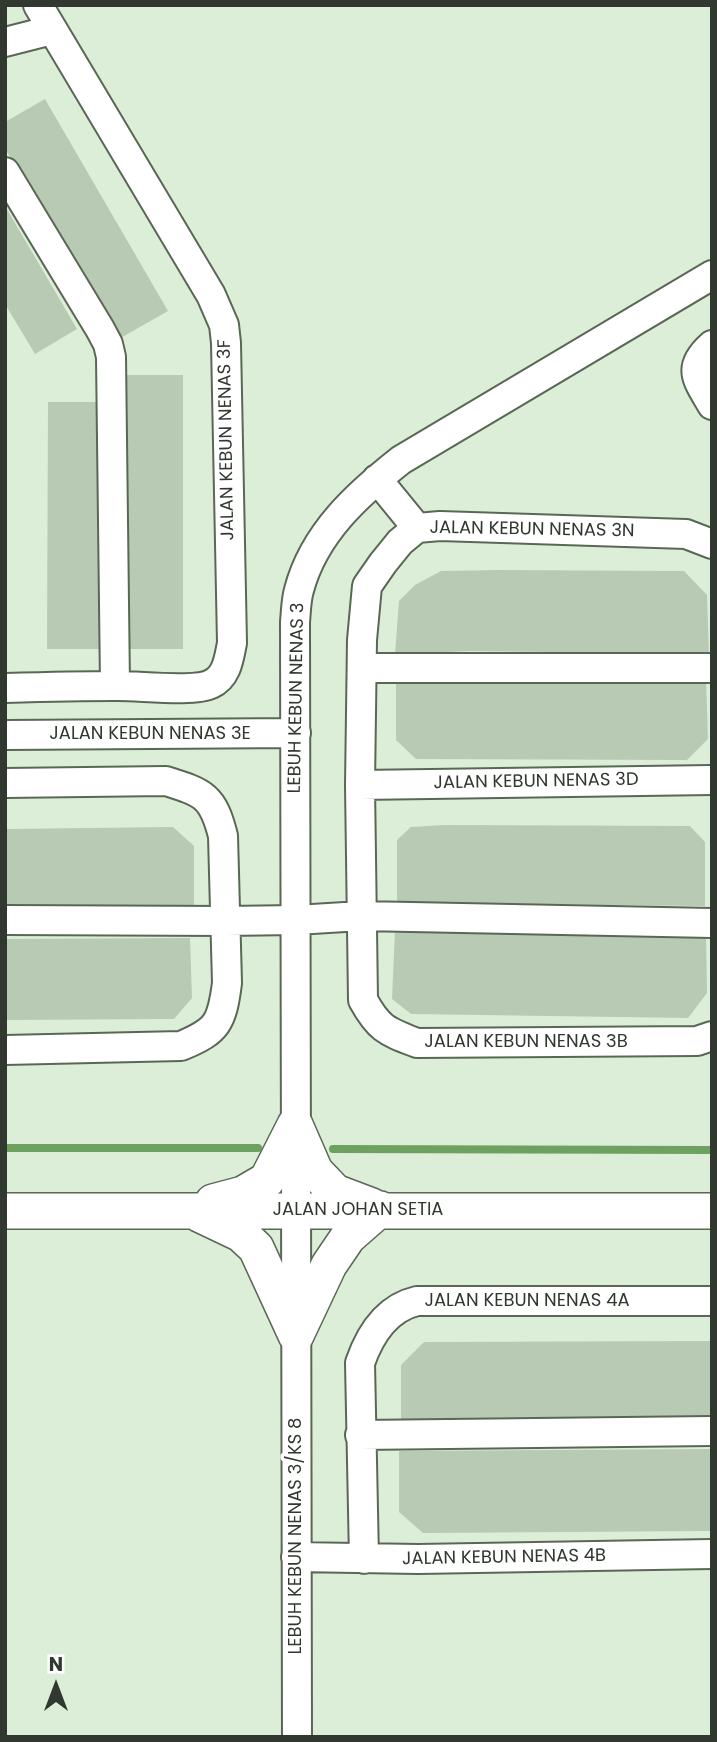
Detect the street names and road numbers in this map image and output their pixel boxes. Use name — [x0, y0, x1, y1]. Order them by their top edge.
street label: JALAN KEBUN NENAS 3F — [214, 339, 240, 541]
street label: JALAN KEBUN NENAS 3N — [429, 517, 635, 543]
street label: LEBUH KEBUN NENAS 3 — [285, 602, 309, 794]
street label: JALAN KEBUN NENAS 3E — [49, 723, 251, 745]
street label: JALAN KEBUN NENAS 3D — [433, 769, 639, 795]
street label: JALAN KEBUN NENAS 3B — [424, 1031, 628, 1053]
street label: JALAN JOHAN SETIA — [273, 1199, 443, 1221]
street label: JALAN KEBUN NENAS 4A — [424, 1290, 630, 1312]
street label: LEBUH KEBUN NENAS 3/KS 8 — [285, 1418, 307, 1654]
street label: JALAN KEBUN NENAS 4B — [402, 1545, 606, 1571]

